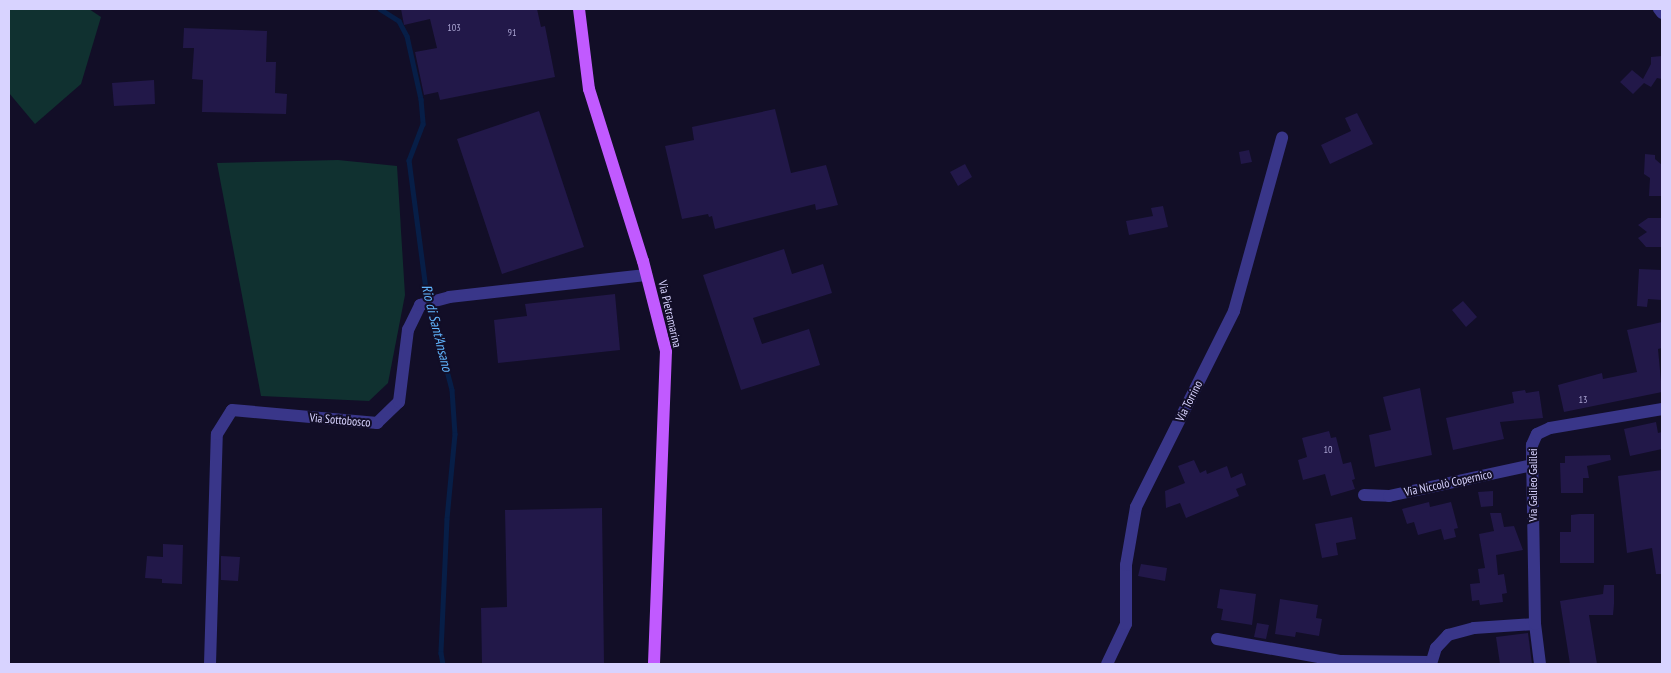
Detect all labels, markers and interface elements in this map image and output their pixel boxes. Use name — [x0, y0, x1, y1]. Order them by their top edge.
house number: 103 — [447, 22, 461, 34]
house number: 91 — [508, 27, 516, 39]
street label: Via Pietramarina — [655, 279, 685, 349]
water label: Rio di Sant'Ansano — [418, 283, 456, 373]
street label: Via Torrino — [1172, 378, 1206, 424]
house number: 13 — [1579, 394, 1587, 406]
street label: Via Sottobosco — [309, 410, 371, 430]
house number: 10 — [1324, 444, 1332, 456]
street label: Via Galileo Galilei — [1526, 448, 1540, 522]
street label: Via Niccolò Copernico — [1403, 467, 1493, 499]

